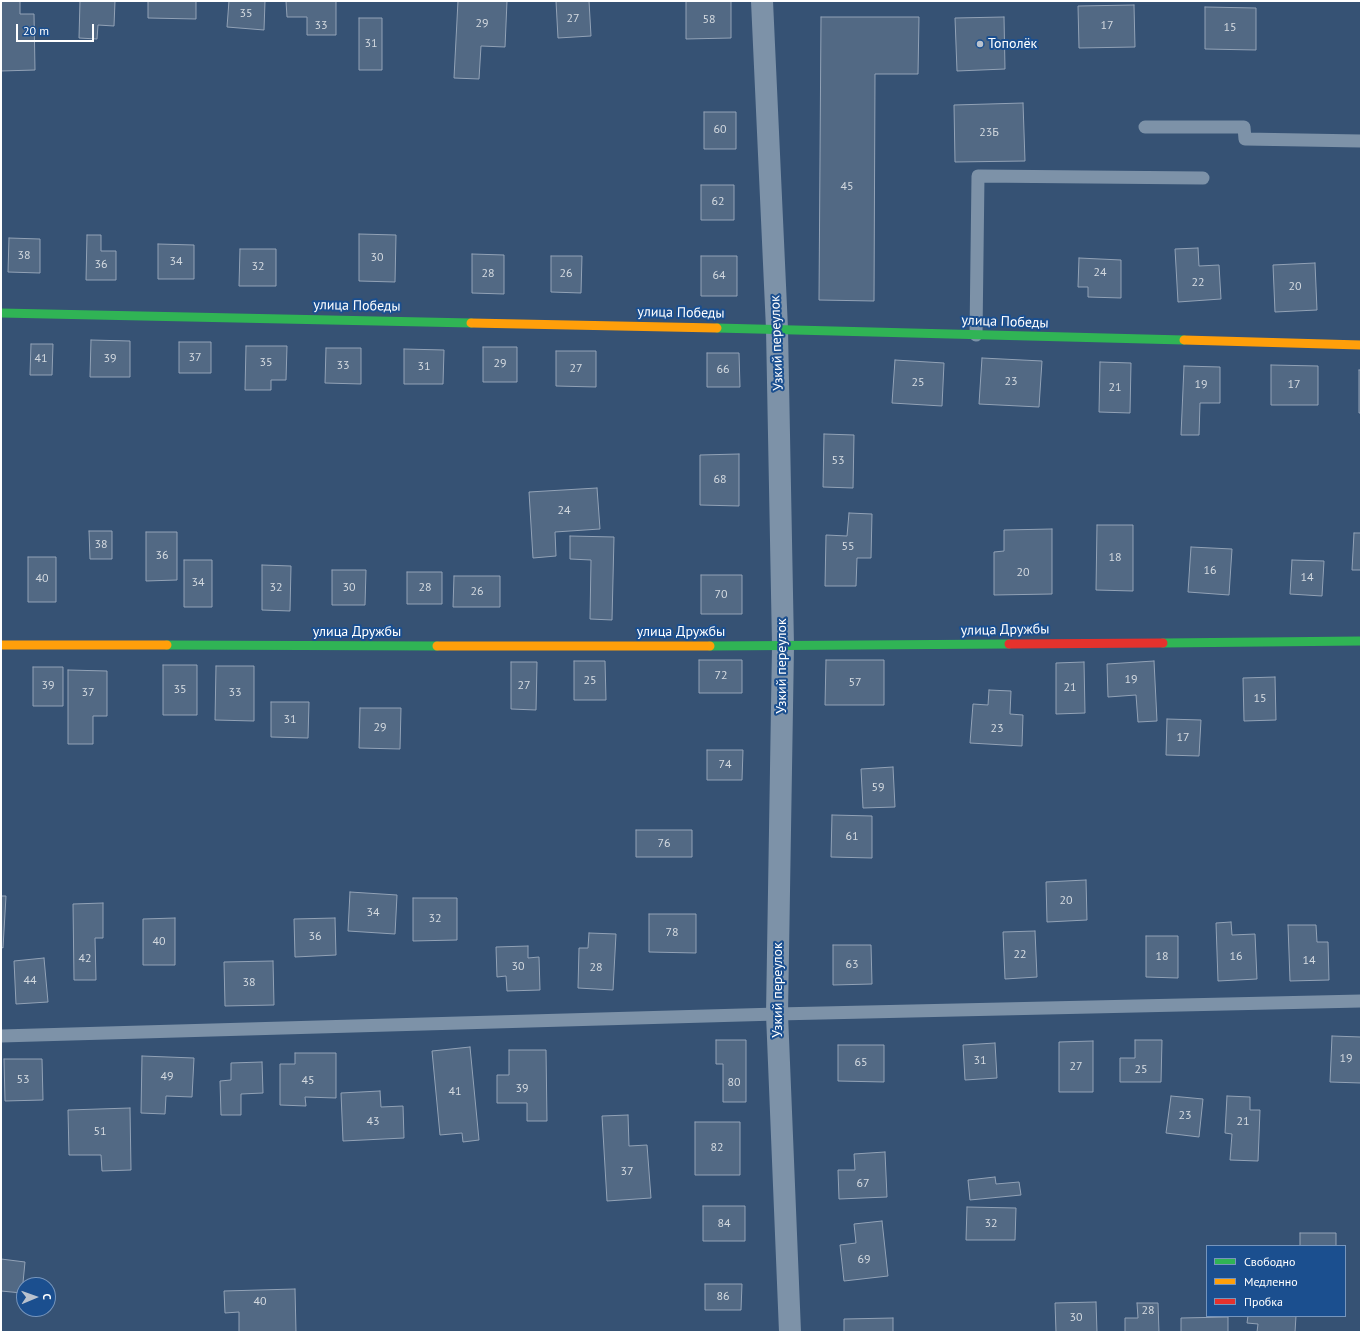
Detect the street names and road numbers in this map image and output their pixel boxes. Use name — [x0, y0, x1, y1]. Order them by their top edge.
street label: Узкий переулок — [767, 295, 787, 391]
street label: улица Победы — [313, 297, 401, 315]
street label: улица Победы — [637, 304, 725, 322]
street label: улица Победы — [961, 312, 1049, 332]
street label: Узкий переулок — [774, 618, 790, 714]
street label: улица Дружбы — [961, 621, 1049, 639]
street label: улица Дружбы — [313, 624, 401, 640]
street label: улица Дружбы — [637, 624, 725, 640]
street label: Узкий переулок — [770, 942, 786, 1038]

